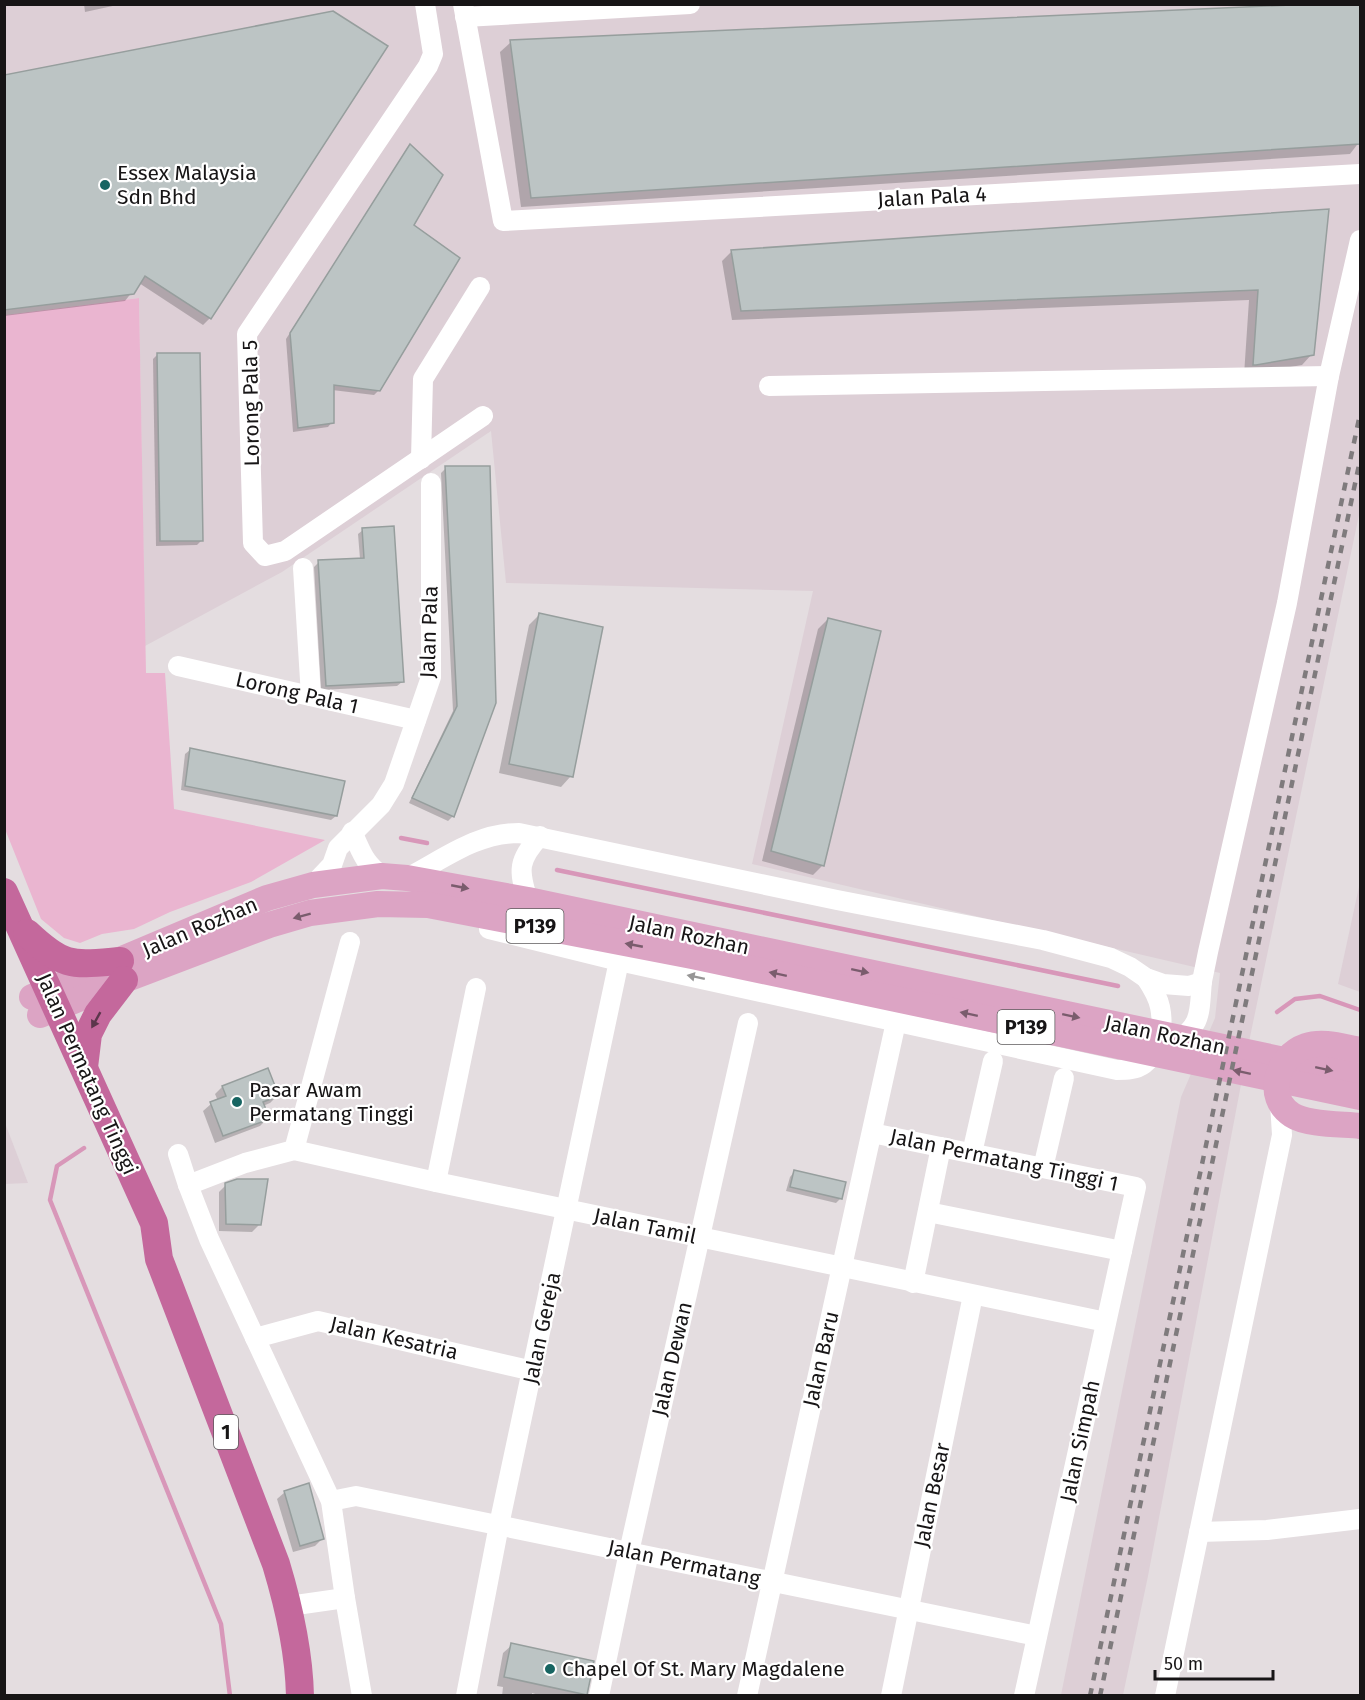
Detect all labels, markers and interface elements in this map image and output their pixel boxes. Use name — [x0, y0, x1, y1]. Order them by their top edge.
place label: Essex Malaysia Sdn Bhd — [117, 160, 257, 210]
marker: Essex Malaysia Sdn Bhd — [98, 178, 112, 192]
street label: Jalan Pala 4 — [877, 181, 987, 213]
street label: Lorong Pala 5 — [237, 340, 265, 466]
street label: Jalan Pala — [414, 585, 444, 679]
street label: Lorong Pala 1 — [233, 666, 361, 720]
one-way arrow — [451, 883, 470, 892]
street label: Jalan Rozhan — [138, 891, 262, 963]
road number: P139 — [506, 909, 564, 943]
street label: Jalan Rozhan — [626, 910, 752, 960]
one-way arrow — [293, 911, 311, 921]
one-way arrow — [625, 940, 644, 949]
one-way arrow — [851, 967, 870, 976]
street label: Jalan Permatang Tinggi — [31, 969, 143, 1179]
one-way arrow — [768, 969, 787, 978]
one-way arrow — [686, 972, 705, 981]
one-way arrow — [959, 1009, 978, 1019]
road number: P139 — [998, 1010, 1054, 1044]
street label: Jalan Rozhan — [1102, 1010, 1228, 1060]
one-way arrow — [1062, 1011, 1080, 1021]
one-way arrow — [91, 1012, 101, 1029]
one-way arrow — [1314, 1065, 1333, 1074]
one-way arrow — [1232, 1067, 1251, 1076]
place label: Pasar Awam Permatang Tinggi — [249, 1077, 414, 1127]
marker: Pasar Awam Permatang Tinggi — [230, 1095, 244, 1109]
street label: Jalan Permatang Tinggi 1 — [888, 1123, 1120, 1197]
street label: Jalan Tamil — [591, 1202, 699, 1250]
street label: Jalan Gereja — [517, 1270, 567, 1386]
street label: Jalan Dewan — [646, 1299, 698, 1419]
street label: Jalan Baru — [797, 1309, 845, 1409]
street label: Jalan Kesatria — [327, 1311, 461, 1365]
street label: Jalan Simpah — [1054, 1377, 1106, 1505]
road number: 1 — [214, 1415, 238, 1449]
street label: Jalan Besar — [908, 1440, 956, 1550]
street label: Jalan Permatang — [605, 1534, 763, 1592]
scale bar — [1155, 1643, 1274, 1681]
text: 50 m — [1164, 1653, 1203, 1675]
place label: Chapel Of St. Mary Magdalene — [562, 1656, 845, 1682]
marker: Chapel Of St. Mary Magdalene — [543, 1662, 557, 1676]

